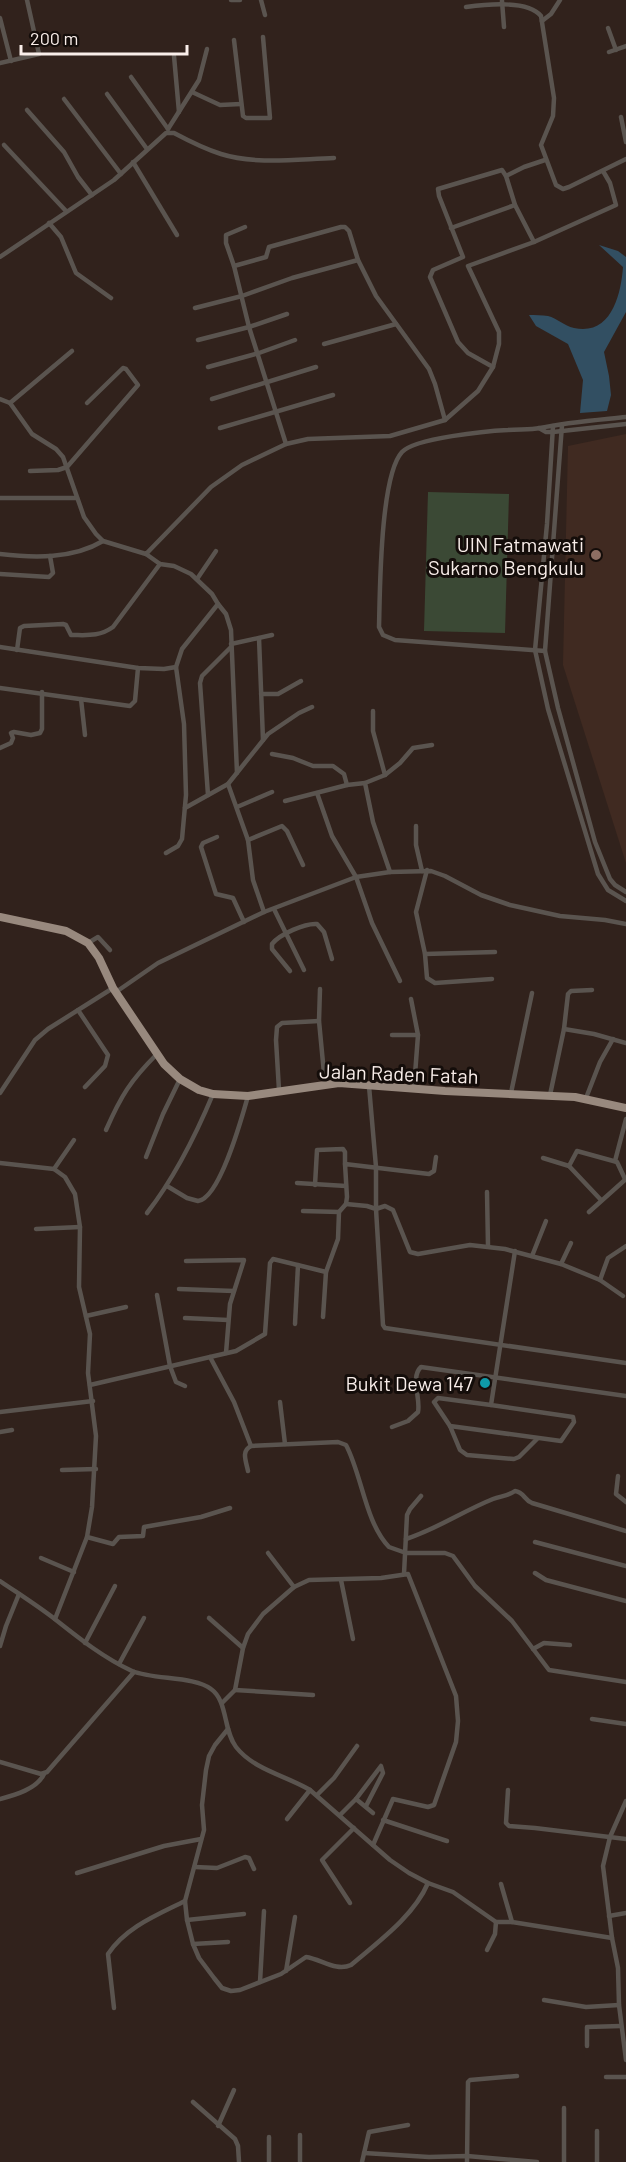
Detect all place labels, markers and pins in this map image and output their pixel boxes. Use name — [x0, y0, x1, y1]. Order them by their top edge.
place label: UIN Fatmawati Sukarno Bengkulu — [428, 532, 584, 579]
marker: UIN Fatmawati Sukarno Bengkulu — [589, 548, 603, 562]
place label: Bukit Dewa 147 — [346, 1371, 474, 1395]
marker: Bukit Dewa 147 — [478, 1376, 492, 1390]

